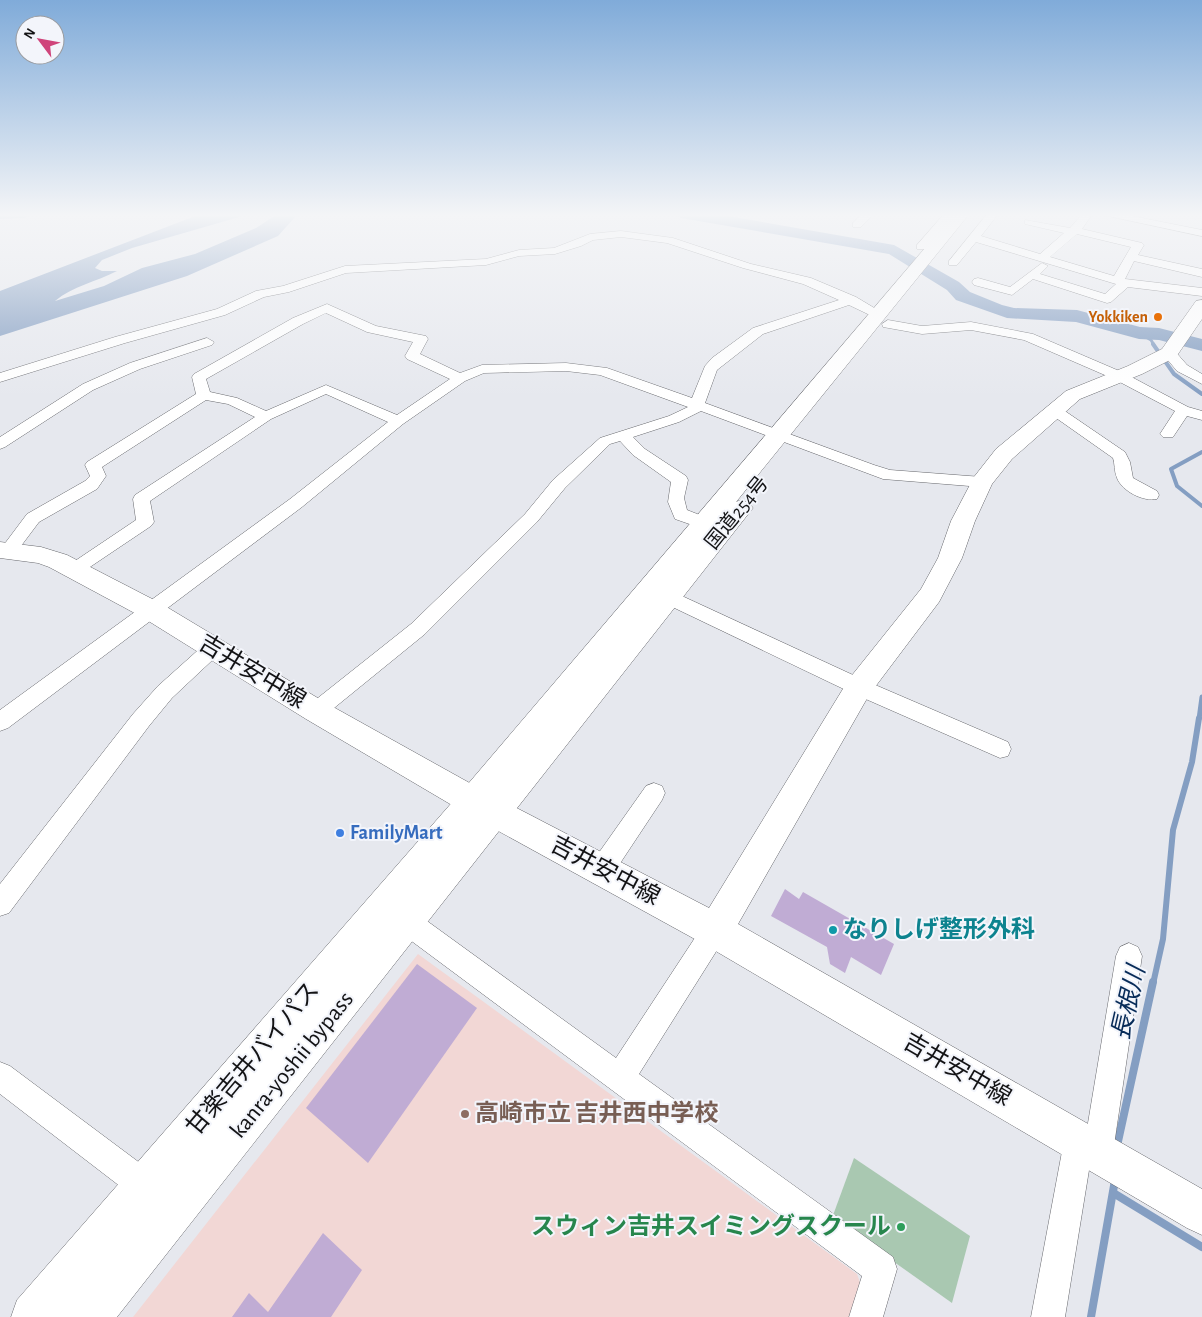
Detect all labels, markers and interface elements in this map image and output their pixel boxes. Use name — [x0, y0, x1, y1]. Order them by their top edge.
north arrow — [15, 15, 65, 65]
text: N — [21, 26, 38, 41]
place label: Yokkiken — [1089, 309, 1148, 325]
marker: Yokkiken — [1152, 311, 1164, 323]
street label: 国道254号 — [701, 472, 772, 553]
street label: 吉井安中線 — [194, 629, 311, 713]
place label: FamilyMart — [350, 823, 443, 843]
marker: FamilyMart — [334, 827, 346, 839]
street label: 吉井安中線 — [546, 830, 665, 910]
place label: なりしげ整形外科 — [843, 916, 1035, 942]
marker: なりしげ整形外科 — [827, 924, 839, 936]
water label: 長根川 — [1106, 960, 1150, 1042]
street label: 甘楽吉井バイパス — [181, 977, 324, 1140]
street label: kanra-yoshii bypass — [226, 987, 358, 1143]
street label: 吉井安中線 — [899, 1028, 1016, 1110]
place label: 高崎市立 吉井西中学校 — [475, 1100, 719, 1126]
marker: 高崎市立 吉井西中学校 — [459, 1108, 471, 1120]
place label: スウィン吉井スイミングスクール — [531, 1213, 891, 1239]
marker: スウィン吉井スイミングスクール — [895, 1221, 907, 1233]

